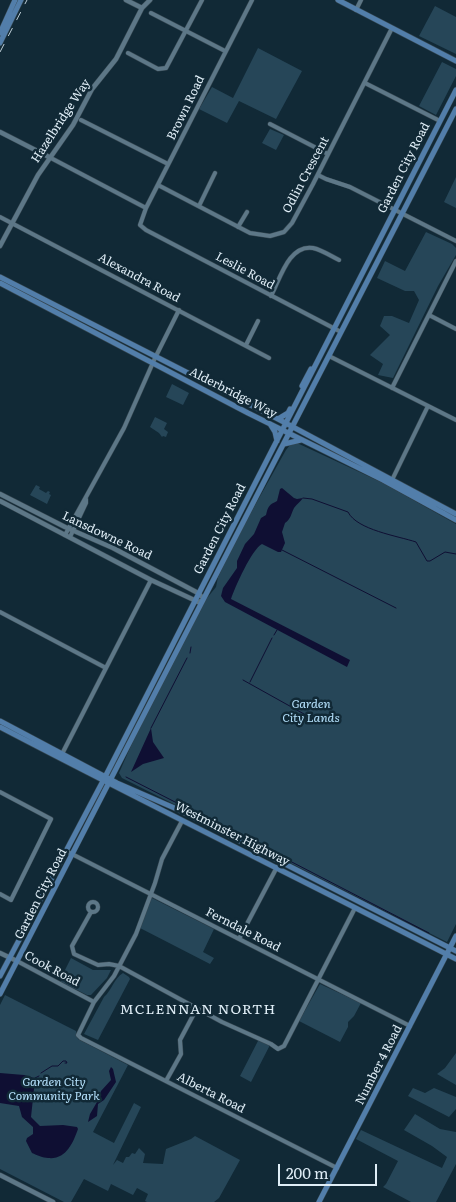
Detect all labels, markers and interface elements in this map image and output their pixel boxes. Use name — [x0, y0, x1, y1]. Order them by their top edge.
street label: Brown Road — [164, 73, 208, 143]
street label: Hazelbridge Way — [28, 76, 94, 166]
street label: Garden City Road — [375, 120, 433, 216]
street label: Odlin Crescent — [280, 134, 332, 216]
street label: Leslie Road — [213, 249, 277, 293]
street label: Alexandra Road — [95, 250, 183, 306]
street label: Alderbridge Way — [187, 365, 279, 421]
street label: Garden City Road — [191, 481, 249, 577]
street label: Lansdowne Road — [60, 509, 154, 563]
park label: Garden City Lands — [282, 697, 340, 725]
street label: Westminster Highway — [172, 799, 292, 869]
street label: Garden City Road — [12, 846, 70, 942]
street label: Ferndale Road — [203, 905, 283, 955]
street label: Cook Road — [22, 948, 82, 990]
district label: MCLENNAN NORTH — [118, 1002, 278, 1018]
street label: Number 4 Road — [353, 1023, 405, 1107]
street label: Alberta Road — [174, 1070, 248, 1116]
park label: Garden City Community Park — [8, 1075, 100, 1103]
scale bar — [281, 1154, 380, 1186]
text: 200 m — [286, 1161, 329, 1184]

